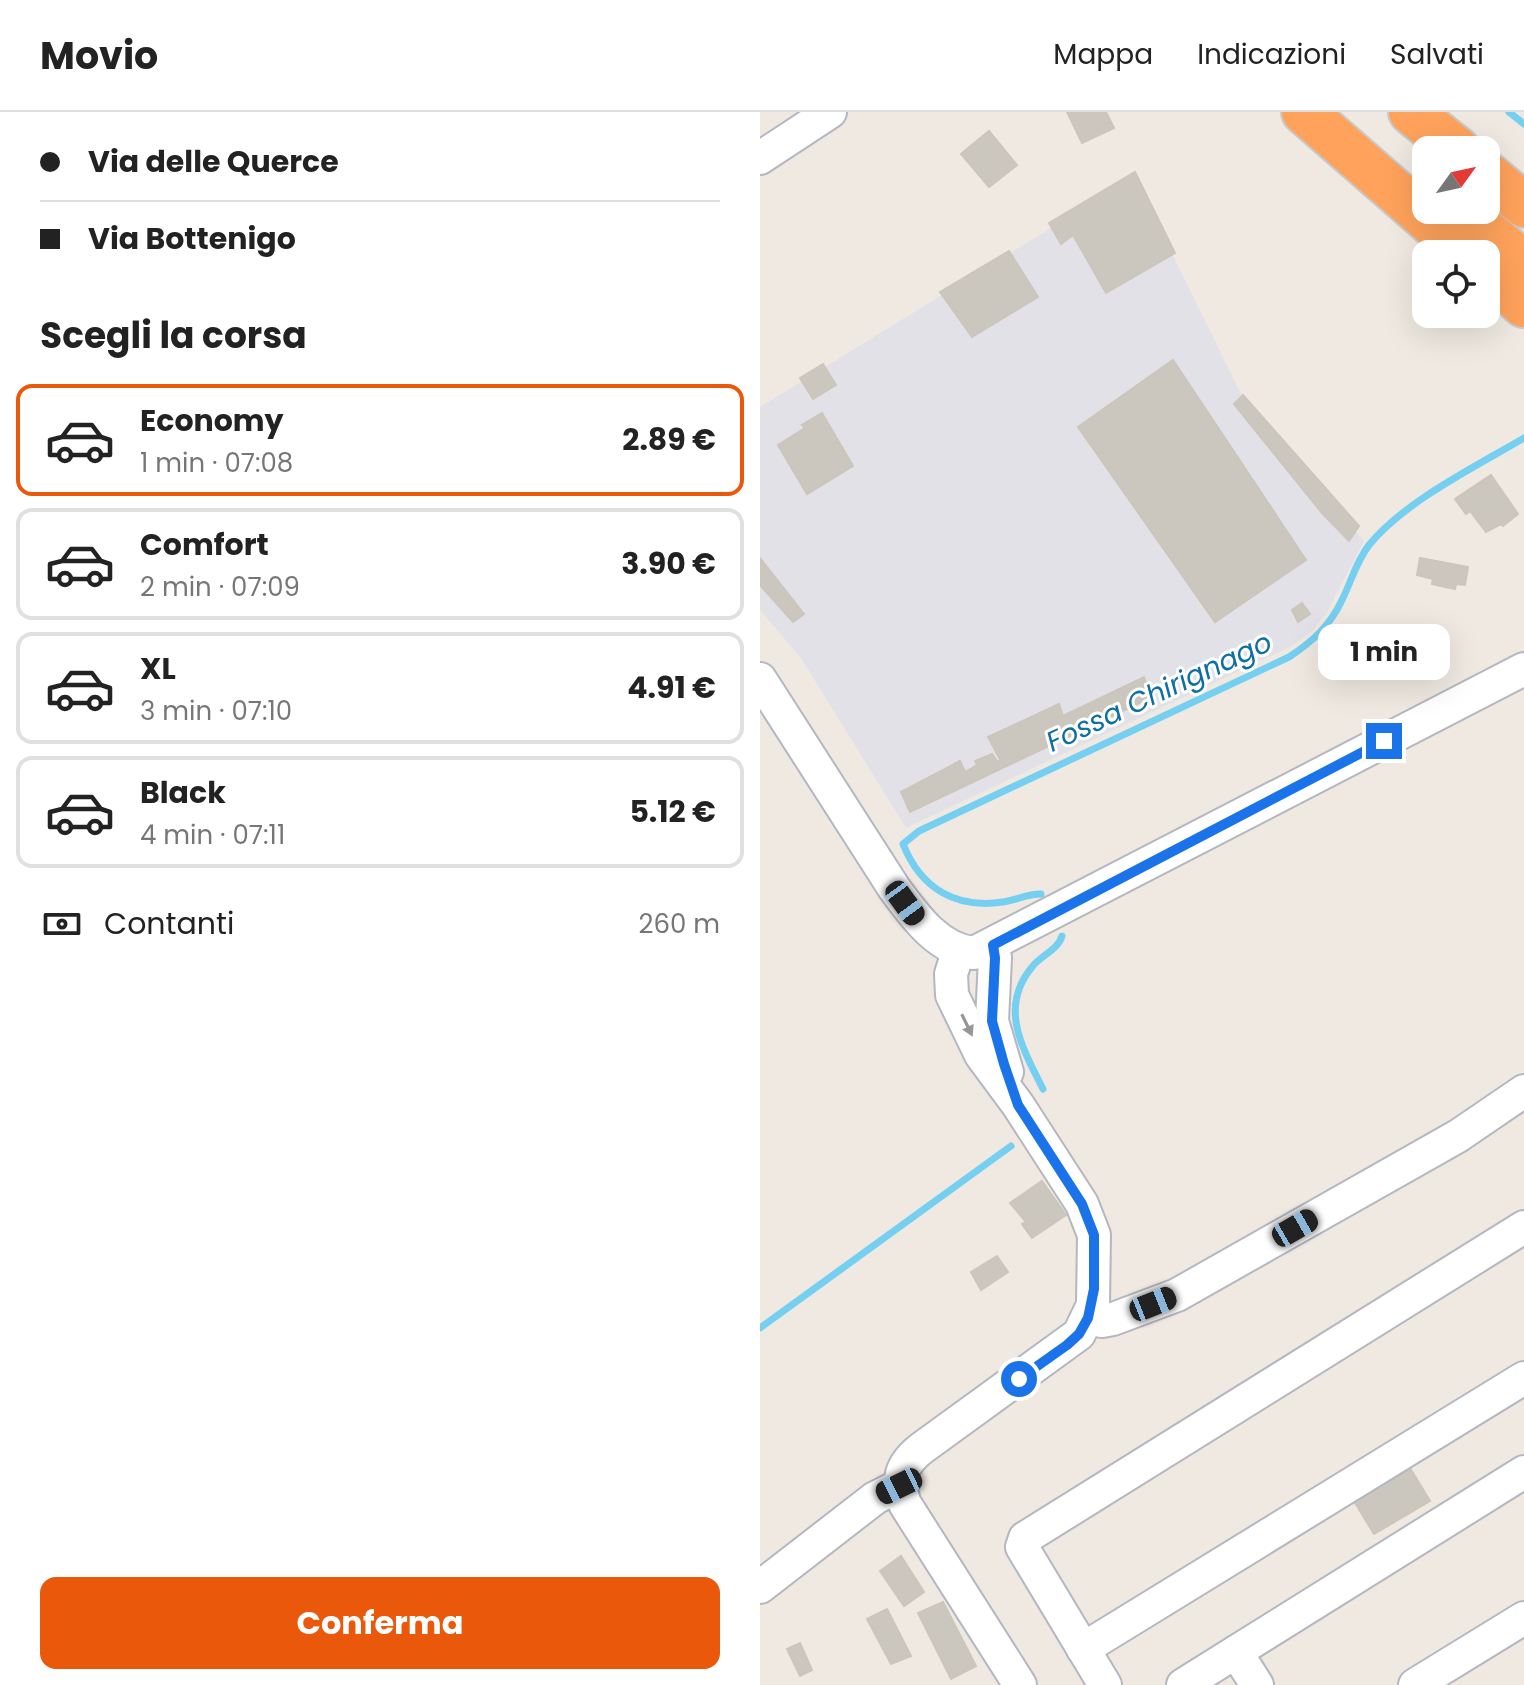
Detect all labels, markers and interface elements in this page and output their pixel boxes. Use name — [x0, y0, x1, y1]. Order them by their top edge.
text: Movio — [40, 29, 158, 82]
text: Mappa — [1053, 35, 1153, 74]
text: Indicazioni — [1197, 35, 1346, 74]
text: Salvati — [1390, 35, 1484, 74]
north arrow — [1412, 136, 1500, 224]
map controls — [1412, 136, 1500, 328]
text: Via delle Querce — [88, 140, 339, 183]
text: Via Bottenigo — [88, 217, 296, 260]
button: locate — [1412, 240, 1500, 328]
text: Scegli la corsa — [40, 310, 307, 361]
text: Economy — [140, 399, 284, 442]
icon: car — [44, 404, 116, 476]
text: 2.89 € — [622, 418, 716, 461]
text: 1 min · 07:08 — [140, 445, 293, 481]
text: Comfort — [140, 523, 269, 566]
icon: car — [44, 528, 116, 600]
text: 3.90 € — [621, 542, 716, 585]
text: 2 min · 07:09 — [140, 569, 300, 605]
water label: Fossa Chirignago — [1040, 623, 1278, 761]
callout: 1 min — [1318, 625, 1450, 681]
text: 1 min — [1350, 634, 1418, 670]
text: XL — [140, 647, 176, 690]
icon: car — [44, 652, 116, 724]
text: 4.91 € — [627, 666, 716, 709]
text: 3 min · 07:10 — [140, 693, 292, 729]
route end — [1366, 723, 1402, 759]
text: Black — [140, 771, 226, 814]
icon: car — [44, 776, 116, 848]
text: 5.12 € — [629, 790, 716, 833]
text: 4 min · 07:11 — [140, 817, 285, 853]
car — [881, 877, 929, 929]
icon: cash — [40, 902, 84, 946]
text: Contanti — [104, 902, 234, 945]
text: 260 m — [638, 906, 720, 942]
one-way arrow — [960, 1014, 974, 1037]
car — [1268, 1206, 1322, 1250]
car — [1126, 1284, 1180, 1324]
route start — [1001, 1361, 1037, 1397]
car — [872, 1465, 926, 1507]
button: Conferma — [40, 1577, 720, 1669]

